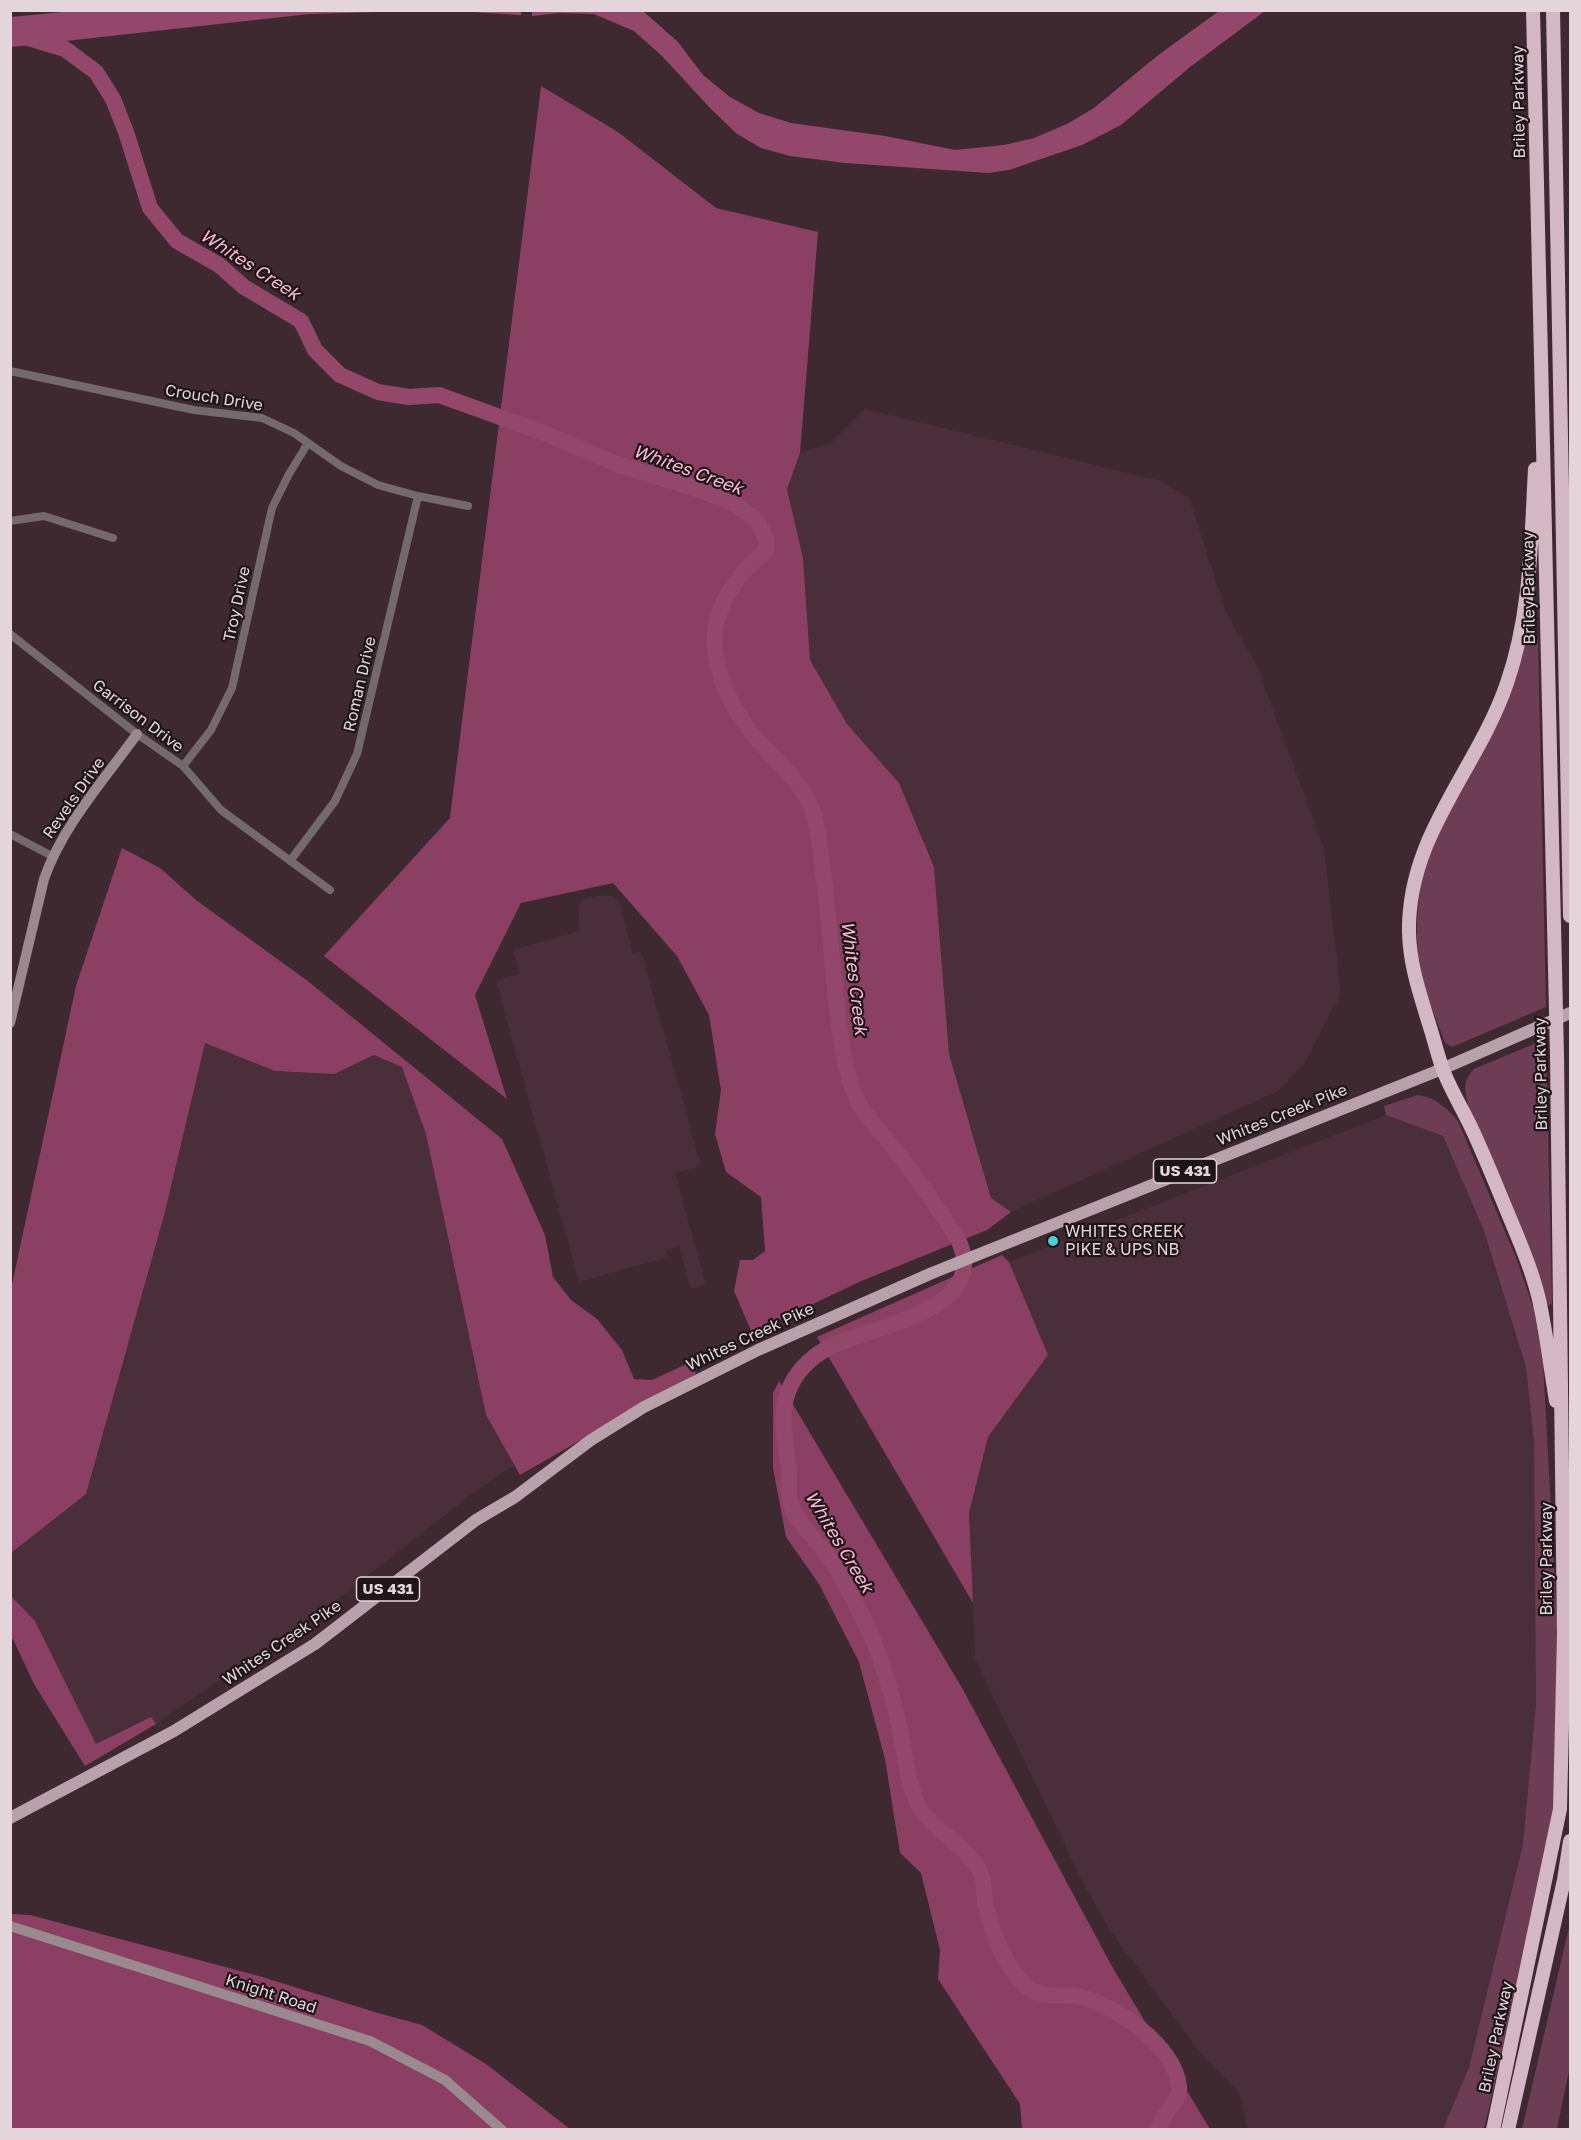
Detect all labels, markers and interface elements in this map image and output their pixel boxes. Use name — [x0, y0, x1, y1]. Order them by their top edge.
street label: Briley Parkway — [1508, 45, 1530, 159]
water label: Whites Creek — [196, 225, 304, 305]
street label: Crouch Drive — [164, 381, 264, 415]
water label: Whites Creek — [630, 440, 746, 500]
street label: Briley Parkway — [1518, 531, 1540, 645]
street label: Troy Drive — [220, 565, 254, 643]
street label: Roman Drive — [340, 635, 380, 733]
street label: Garrison Drive — [89, 676, 187, 756]
street label: Revels Drive — [39, 754, 109, 842]
water label: Whites Creek — [836, 920, 872, 1036]
street label: Briley Parkway — [1530, 1017, 1552, 1131]
street label: Whites Creek Pike — [1214, 1080, 1350, 1150]
road number: US 431 — [1154, 1159, 1216, 1183]
place label: WHITES CREEK PIKE & UPS NB — [1065, 1222, 1184, 1260]
marker: WHITES CREEK PIKE & UPS NB — [1046, 1234, 1060, 1248]
street label: Whites Creek Pike — [683, 1299, 817, 1375]
water label: Whites Creek — [800, 1487, 878, 1597]
street label: Briley Parkway — [1537, 1502, 1557, 1616]
road number: US 431 — [356, 1577, 420, 1601]
street label: Whites Creek Pike — [219, 1596, 345, 1690]
street label: Knight Road — [223, 1970, 319, 2018]
street label: Briley Parkway — [1475, 1980, 1517, 2094]

